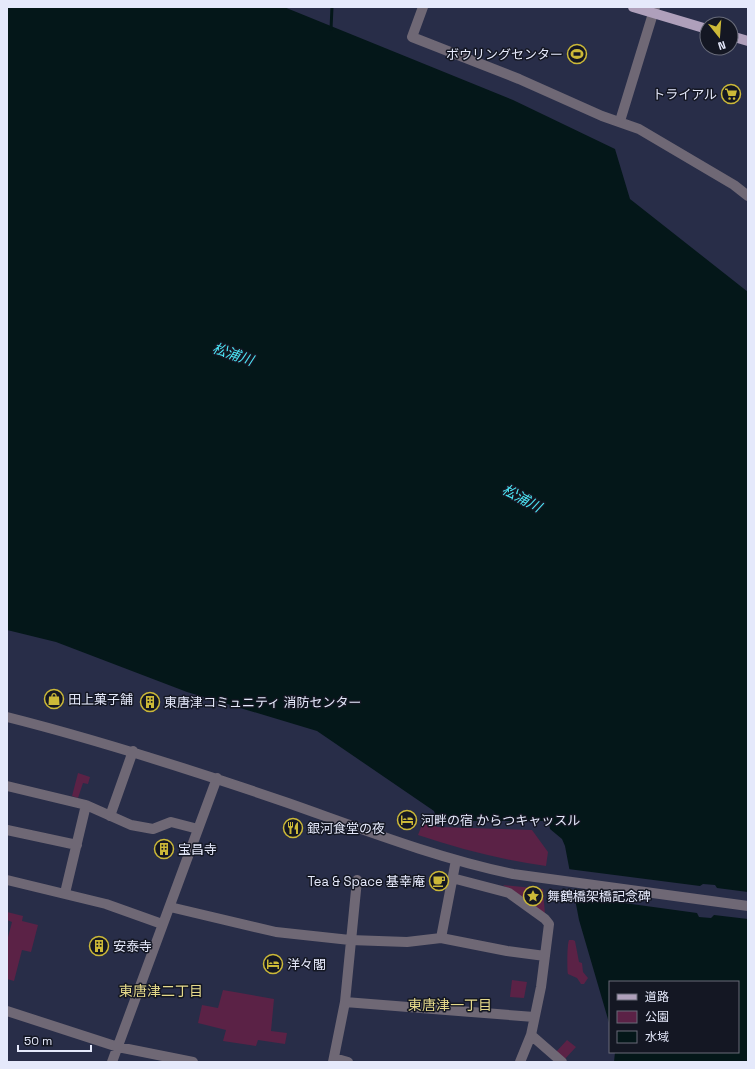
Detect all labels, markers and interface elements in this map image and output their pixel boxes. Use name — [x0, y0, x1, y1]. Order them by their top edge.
north arrow — [699, 16, 739, 56]
text: N — [716, 38, 727, 53]
sports icon: ボウリングセンター — [566, 43, 588, 65]
place label: ボウリングセンター — [446, 46, 563, 63]
supermarket icon: トライアル — [720, 83, 742, 105]
place label: トライアル — [652, 86, 717, 103]
water label: 松浦川 — [210, 339, 258, 370]
water label: 松浦川 — [499, 480, 547, 517]
shop icon: 田上菓子舗 — [43, 688, 65, 710]
place label: 田上菓子舗 — [68, 691, 133, 708]
building icon: 東唐津コミュニティ 消防センター — [139, 691, 161, 713]
place label: 東唐津コミュニティ 消防センター — [164, 694, 362, 711]
hotel icon: 河畔の宿 からつキャッスル — [396, 809, 418, 831]
place label: 河畔の宿 からつキャッスル — [421, 812, 580, 829]
restaurant icon: 銀河食堂の夜 — [282, 817, 304, 839]
place label: 銀河食堂の夜 — [307, 820, 385, 837]
building icon: 宝昌寺 — [153, 838, 175, 860]
place label: 宝昌寺 — [178, 841, 217, 858]
cafe icon: Tea & Space 基幸庵 — [428, 870, 450, 892]
place label: Tea & Space 基幸庵 — [308, 873, 425, 890]
place icon: 舞鶴橋架橋記念碑 — [522, 885, 544, 907]
place label: 舞鶴橋架橋記念碑 — [547, 888, 651, 905]
building icon: 安泰寺 — [88, 935, 110, 957]
place label: 安泰寺 — [113, 938, 152, 955]
hotel icon: 洋々閣 — [262, 953, 284, 975]
place label: 洋々閣 — [287, 956, 326, 973]
legend — [609, 981, 739, 1053]
district label: 東唐津二丁目 — [119, 982, 203, 1000]
text: 道路 — [645, 989, 669, 1005]
district label: 東唐津一丁目 — [408, 996, 492, 1014]
text: 公園 — [645, 1009, 669, 1025]
scale bar — [18, 1027, 91, 1053]
text: 水域 — [645, 1029, 669, 1045]
text: 50 m — [24, 1033, 52, 1049]

